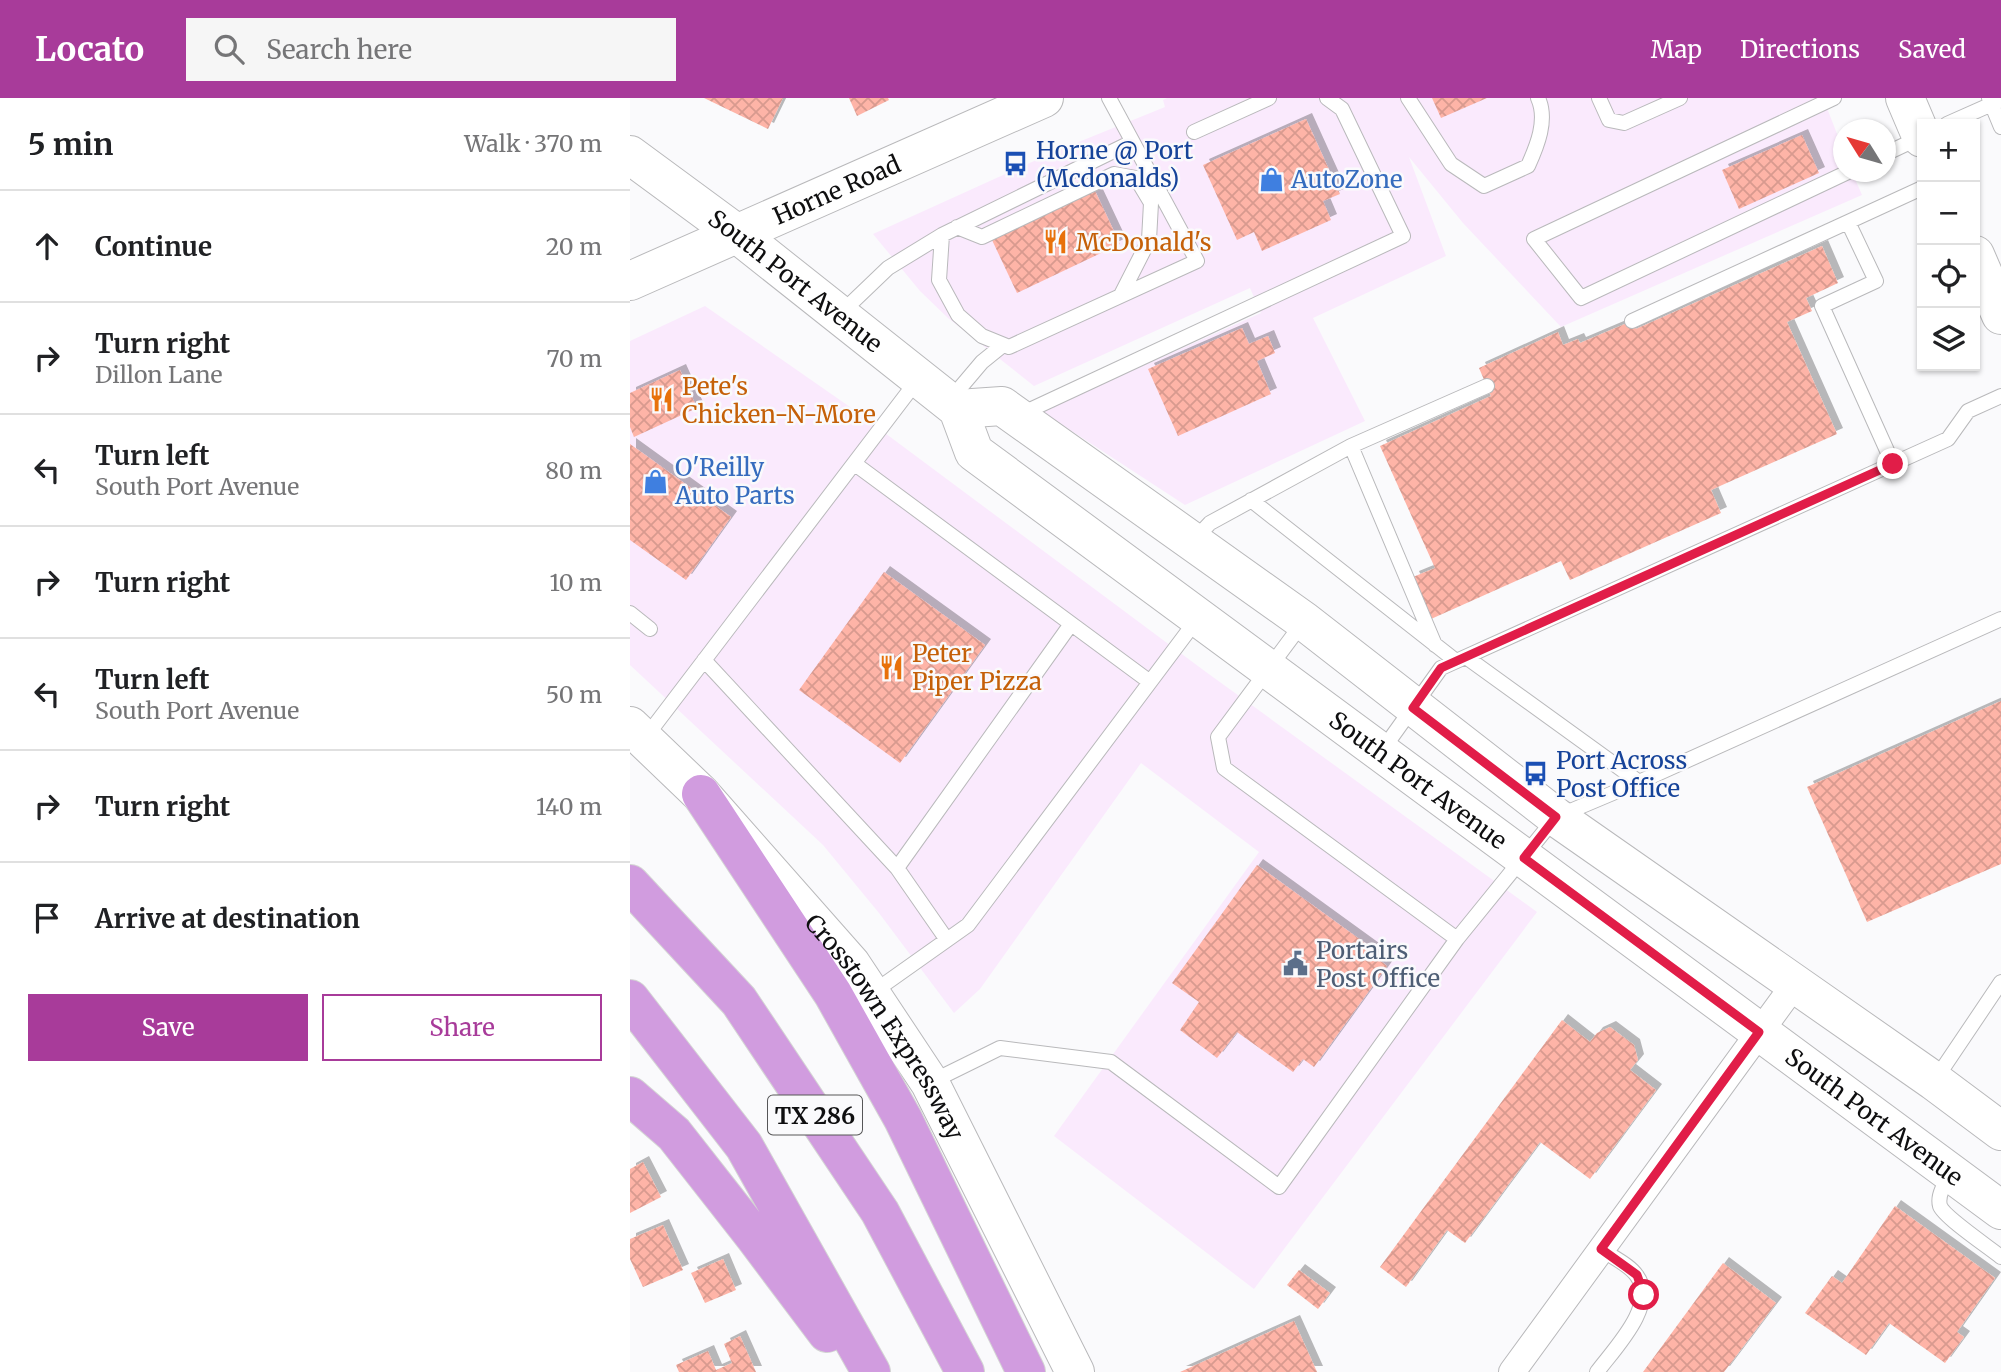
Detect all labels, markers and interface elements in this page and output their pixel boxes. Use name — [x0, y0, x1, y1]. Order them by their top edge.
search box — [186, 18, 676, 81]
text: Locato — [35, 29, 144, 70]
icon: search — [210, 30, 248, 68]
text: Search here — [266, 33, 412, 66]
text: Map — [1651, 34, 1702, 65]
text: Directions — [1740, 34, 1860, 65]
text: Saved — [1898, 34, 1966, 65]
north arrow — [1833, 119, 1896, 182]
map controls — [1917, 119, 1980, 371]
button: + — [1917, 119, 1980, 182]
text: 5 min — [28, 125, 113, 163]
text: Walk · 370 m — [464, 129, 602, 158]
place label: Horne @ Port (Mcdonalds) — [1036, 135, 1194, 194]
street label: Horne Road — [768, 148, 905, 231]
bus stop icon: Horne @ Port (Mcdonalds) — [1002, 150, 1030, 178]
place label: AutoZone — [1290, 164, 1402, 195]
shop icon: AutoZone — [1257, 165, 1285, 193]
button: − — [1917, 182, 1980, 245]
street label: South Port Avenue — [702, 203, 889, 359]
icon: ahead — [28, 227, 66, 265]
place label: McDonald's — [1076, 227, 1211, 258]
restaurant icon: McDonald's — [1042, 228, 1070, 256]
text: Continue — [95, 230, 212, 263]
text: 20 m — [546, 232, 602, 261]
button: locate — [1917, 245, 1980, 308]
button: layers — [1917, 308, 1980, 371]
text: Turn right — [95, 327, 230, 360]
icon: right — [28, 339, 66, 377]
text: 70 m — [546, 344, 602, 373]
text: Dillon Lane — [95, 360, 223, 389]
place label: Pete's Chicken-N-More — [682, 371, 876, 430]
restaurant icon: Pete's Chicken-N-More — [648, 386, 676, 414]
text: Turn left — [95, 439, 209, 472]
route end — [1877, 448, 1908, 479]
icon: left — [28, 451, 66, 489]
place label: O'Reilly Auto Parts — [674, 452, 795, 511]
text: 80 m — [545, 456, 602, 485]
shop icon: O'Reilly Auto Parts — [641, 467, 669, 495]
text: South Port Avenue — [95, 472, 299, 501]
icon: right — [28, 563, 66, 601]
text: Turn right — [95, 566, 230, 599]
text: 10 m — [549, 568, 602, 597]
place label: Peter Piper Pizza — [912, 638, 1042, 697]
restaurant icon: Peter Piper Pizza — [878, 653, 906, 681]
text: Turn left — [95, 663, 209, 696]
icon: left — [28, 675, 66, 713]
text: 50 m — [546, 680, 602, 709]
text: South Port Avenue — [95, 696, 299, 725]
street label: South Port Avenue — [1323, 704, 1513, 856]
place label: Port Across Post Office — [1556, 745, 1687, 804]
bus stop icon: Port Across Post Office — [1522, 760, 1550, 788]
icon: right — [28, 787, 66, 825]
text: Turn right — [95, 790, 230, 823]
text: 140 m — [536, 792, 602, 821]
icon: arrive — [28, 899, 66, 937]
text: Arrive at destination — [95, 902, 360, 935]
street label: Crosstown Expressway — [798, 907, 971, 1145]
place label: Portairs Post Office — [1316, 935, 1440, 994]
public building icon: Portairs Post Office — [1282, 950, 1310, 978]
button: Save — [28, 994, 308, 1061]
button: Share — [322, 994, 602, 1061]
street label: South Port Avenue — [1780, 1041, 1969, 1192]
road number: TX 286 — [768, 1096, 862, 1134]
route start — [1628, 1279, 1659, 1310]

